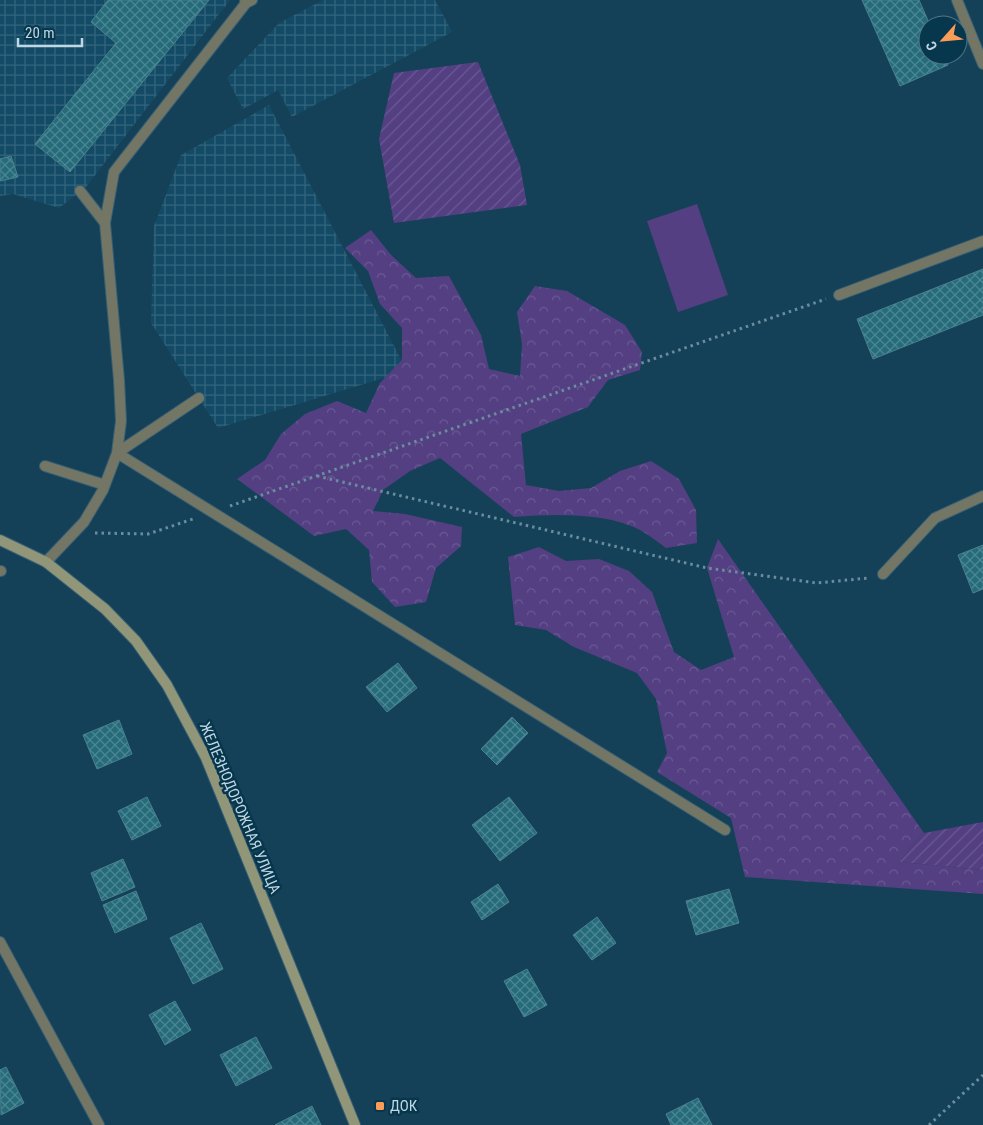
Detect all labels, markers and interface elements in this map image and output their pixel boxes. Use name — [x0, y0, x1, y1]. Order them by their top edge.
scale bar — [18, 15, 81, 47]
north arrow — [918, 15, 968, 65]
text: 20 m — [25, 24, 55, 42]
text: С — [922, 39, 940, 53]
street label: ЖЕЛЕЗНОДОРОЖНАЯ УЛИЦА — [196, 720, 284, 897]
place label: ДОК — [390, 1097, 418, 1115]
marker: ДОК — [374, 1100, 386, 1112]

